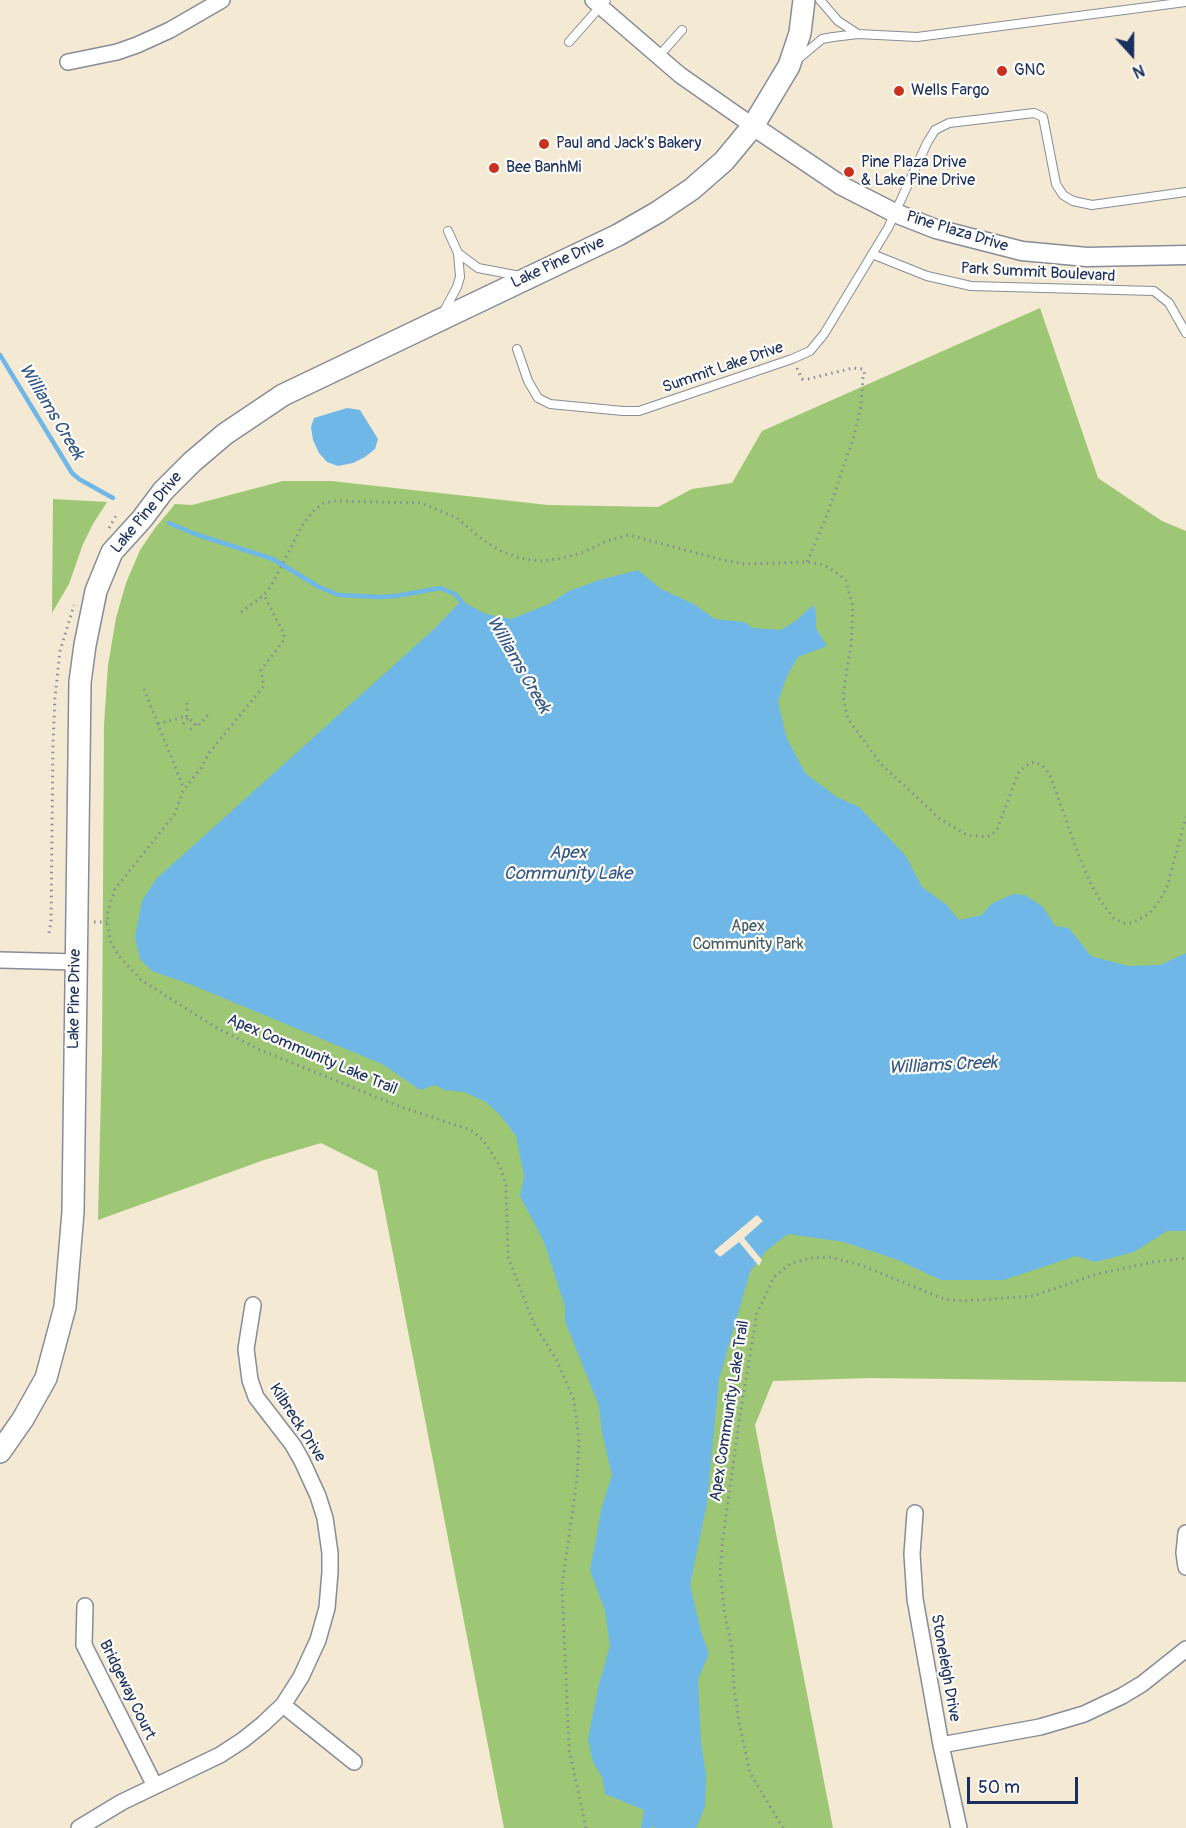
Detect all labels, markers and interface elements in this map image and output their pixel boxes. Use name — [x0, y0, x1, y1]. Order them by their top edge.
north arrow — [1102, 24, 1162, 84]
text: N — [1130, 60, 1147, 82]
place label: GNC — [1014, 61, 1045, 81]
marker: GNC — [995, 64, 1009, 78]
place label: Wells Fargo — [911, 81, 989, 101]
marker: Wells Fargo — [892, 84, 906, 98]
place label: Paul and Jack’s Bakery — [556, 134, 701, 154]
marker: Paul and Jack’s Bakery — [537, 137, 551, 151]
place label: Pine Plaza Drive & Lake Pine Drive — [861, 153, 975, 191]
place label: Bee BanhMi — [506, 158, 581, 178]
marker: Bee BanhMi — [487, 161, 501, 175]
marker: Pine Plaza Drive & Lake Pine Drive — [842, 165, 856, 179]
street label: Pine Plaza Drive — [904, 207, 1010, 257]
street label: Lake Pine Drive — [508, 233, 608, 293]
street label: Park Summit Boulevard — [960, 259, 1116, 287]
street label: Summit Lake Drive — [660, 338, 786, 398]
water label: Williams Creek — [14, 360, 88, 464]
street label: Lake Pine Drive — [107, 468, 187, 558]
water label: Williams Creek — [481, 612, 555, 718]
water label: Apex Community Lake — [504, 842, 632, 884]
park label: Apex Community Park — [692, 917, 804, 955]
street label: Lake Pine Drive — [65, 949, 85, 1049]
street label: Apex Community Lake Trail — [224, 1010, 400, 1100]
water label: Williams Creek — [888, 1052, 998, 1080]
street label: Apex Community Lake Trail — [706, 1319, 754, 1503]
street label: Kilbreck Drive — [264, 1380, 330, 1466]
street label: Stoneleigh Drive — [926, 1613, 964, 1723]
street label: Bridgeway Court — [95, 1637, 159, 1743]
scale bar — [970, 1765, 1081, 1803]
text: 50 m — [978, 1776, 1020, 1799]

